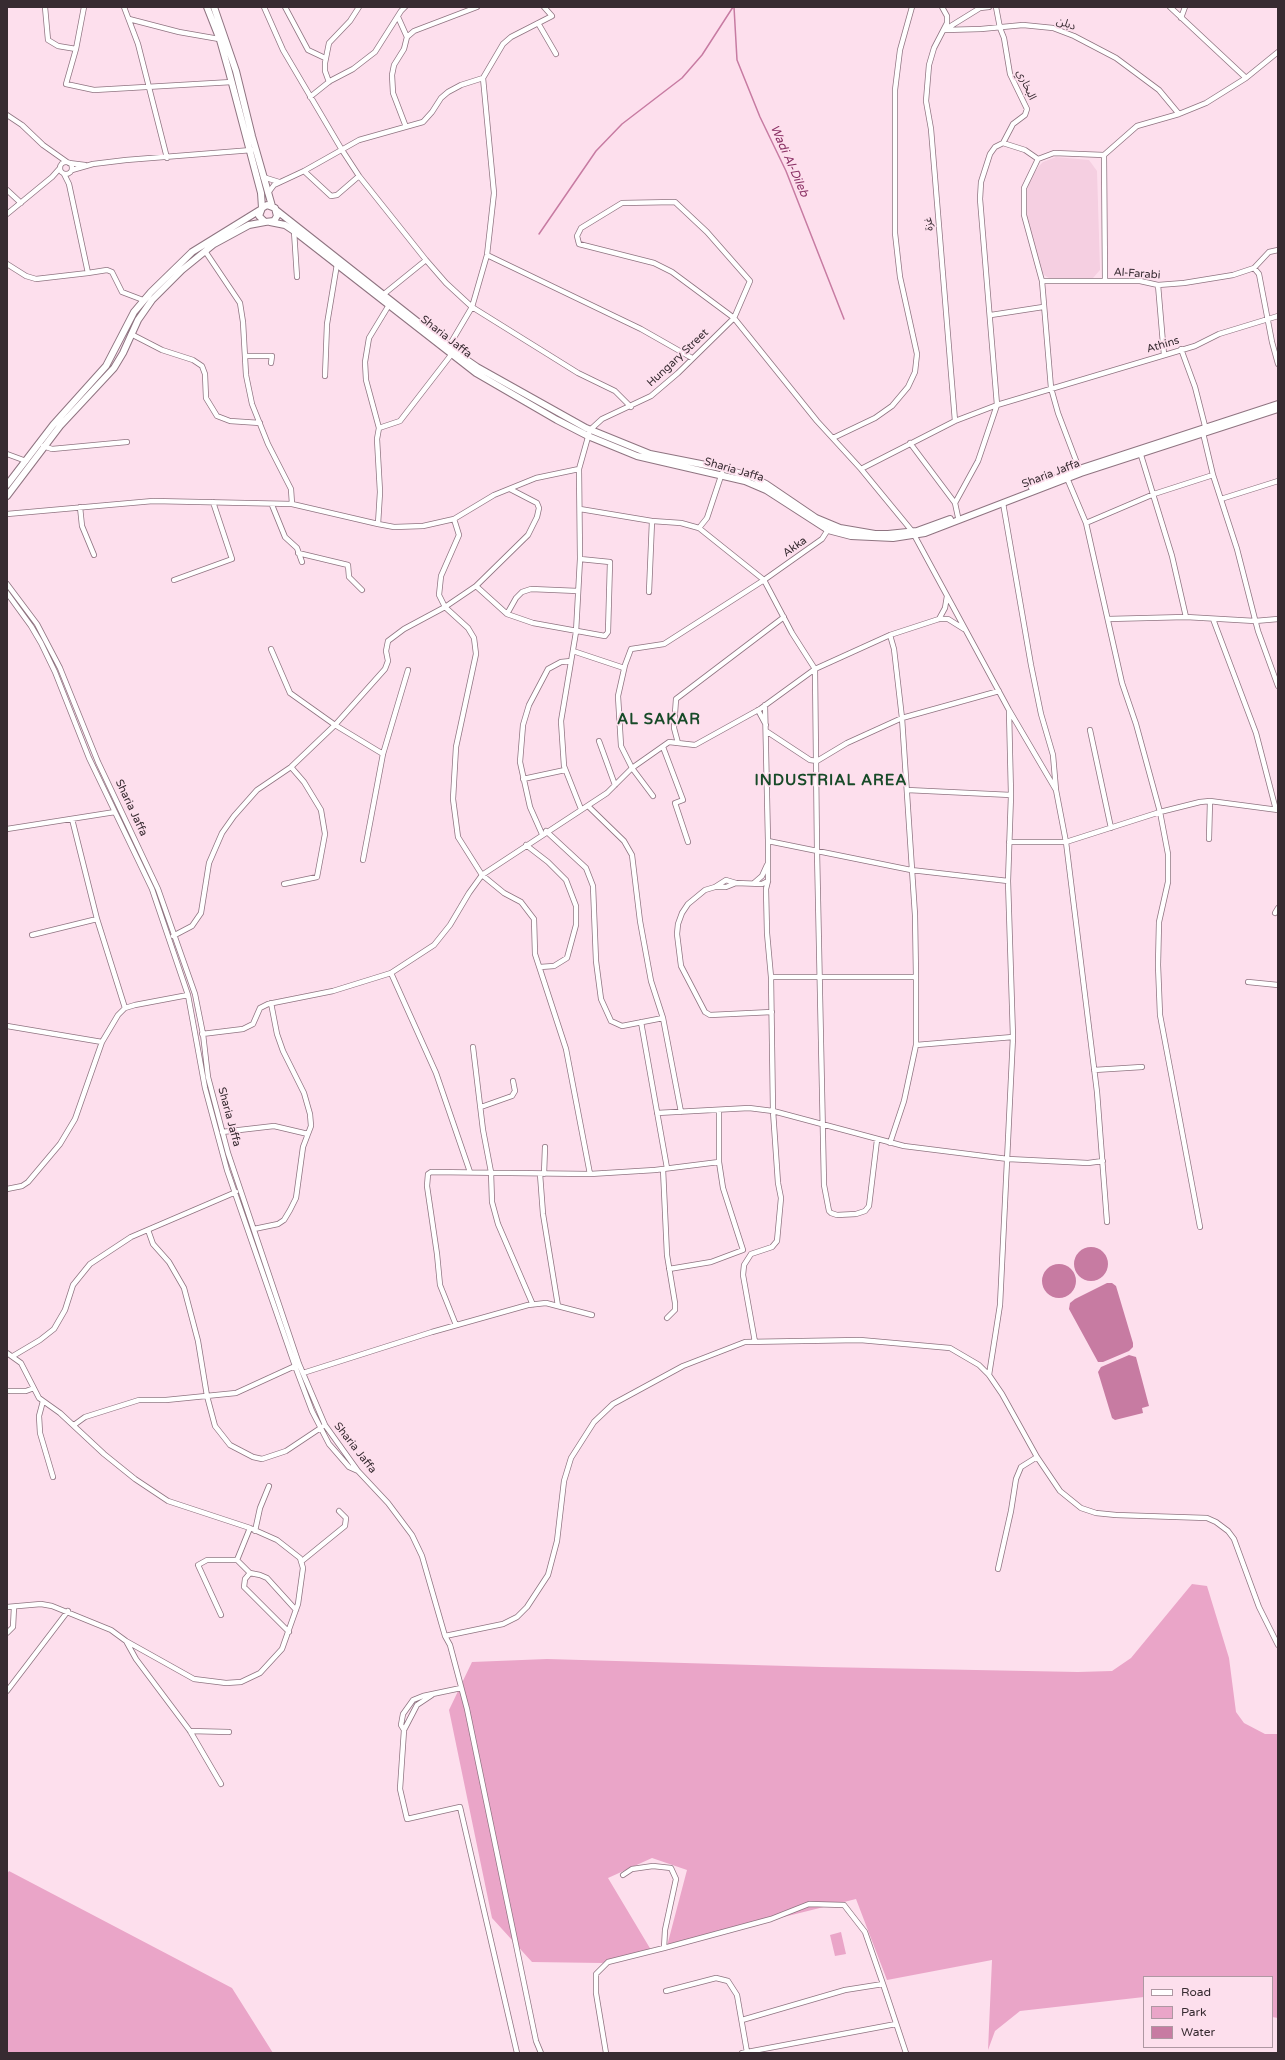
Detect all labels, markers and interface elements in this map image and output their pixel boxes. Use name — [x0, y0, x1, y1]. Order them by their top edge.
street label: دبلن — [1055, 14, 1077, 34]
street label: البخاري — [1013, 68, 1039, 102]
water label: Wadi Al-Dileb — [767, 123, 811, 199]
street label: غزة — [922, 216, 936, 232]
street label: Al-Farabi — [1113, 266, 1161, 282]
street label: Sharia Jaffa — [418, 313, 474, 361]
street label: Hungary Street — [645, 326, 711, 390]
street label: Athins — [1145, 334, 1181, 356]
street label: Sharia Jaffa — [703, 455, 765, 485]
street label: Sharia Jaffa — [1020, 457, 1082, 491]
street label: Akka — [780, 534, 810, 560]
district label: AL SAKAR — [617, 711, 701, 729]
district label: INDUSTRIAL AREA — [754, 772, 908, 790]
street label: Sharia Jaffa — [112, 777, 150, 839]
street label: Sharia Jaffa — [215, 1086, 243, 1148]
street label: Sharia Jaffa — [331, 1420, 379, 1476]
legend — [1143, 1976, 1273, 2048]
text: Road — [1181, 1985, 1211, 1999]
text: Park — [1181, 2005, 1207, 2019]
text: Water — [1181, 2025, 1215, 2039]

